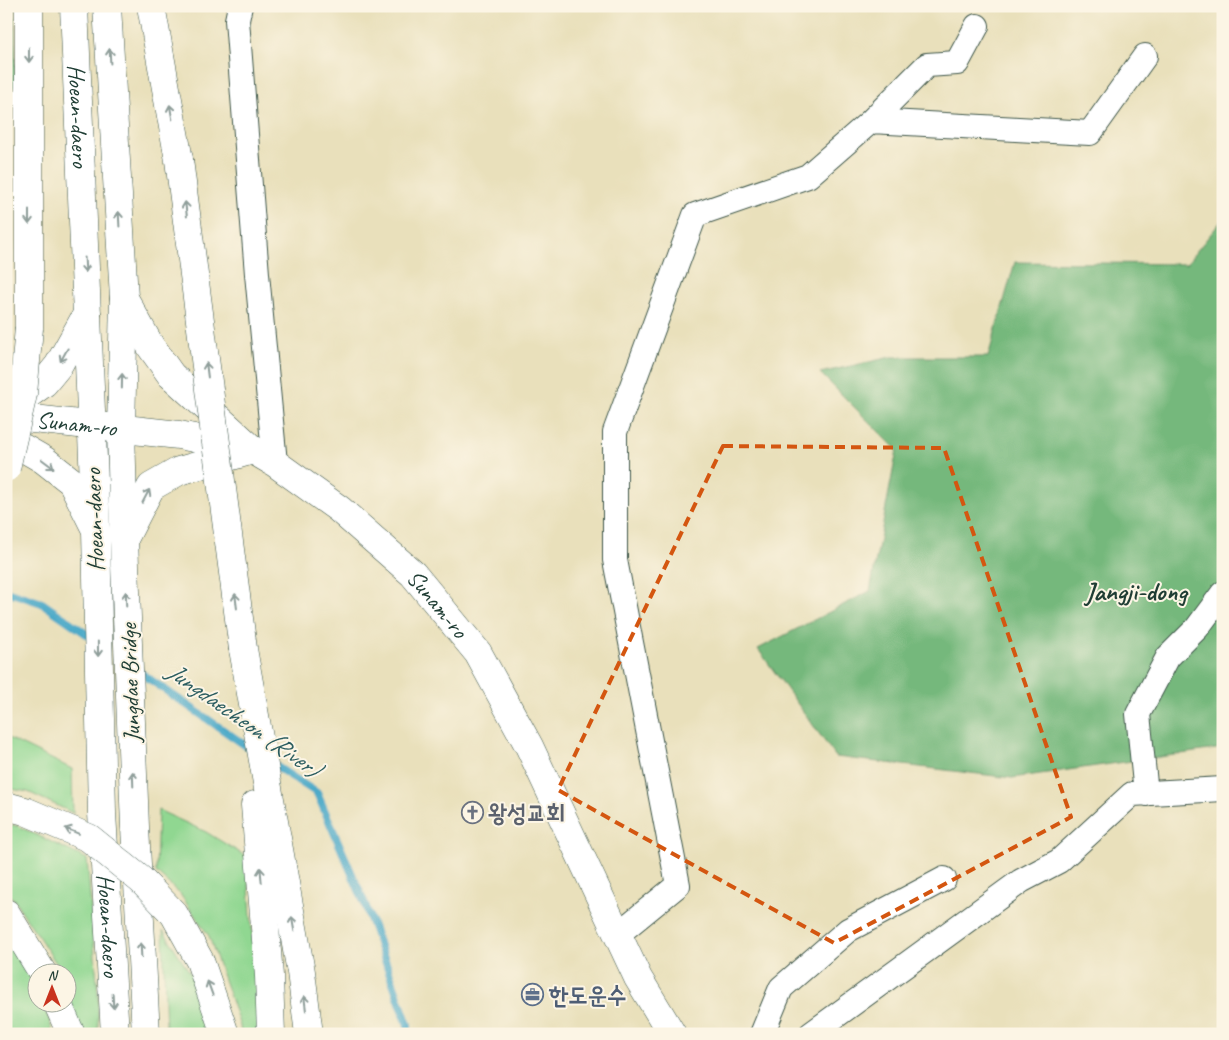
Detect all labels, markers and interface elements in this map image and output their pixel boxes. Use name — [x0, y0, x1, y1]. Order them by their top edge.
one-way arrow — [24, 46, 34, 63]
one-way arrow — [105, 49, 114, 65]
street label: Hoean-daero — [61, 64, 96, 170]
one-way arrow — [165, 104, 175, 120]
one-way arrow — [181, 202, 191, 218]
one-way arrow — [24, 209, 34, 225]
one-way arrow — [115, 211, 124, 227]
one-way arrow — [81, 256, 90, 272]
one-way arrow — [58, 348, 68, 362]
one-way arrow — [202, 363, 212, 379]
one-way arrow — [117, 373, 127, 390]
street label: Sunam-ro — [35, 404, 120, 443]
one-way arrow — [41, 458, 54, 469]
street label: Hoean-daero — [77, 466, 111, 572]
one-way arrow — [142, 489, 152, 504]
street label: Sunam-ro — [400, 563, 476, 645]
district label: Jangji-dong — [1083, 575, 1189, 608]
one-way arrow — [122, 591, 131, 607]
one-way arrow — [231, 593, 241, 609]
street label: Jungdae Bridge — [113, 621, 147, 744]
one-way arrow — [94, 641, 103, 657]
water label: Jungdaecheon (River) — [159, 654, 331, 788]
one-way arrow — [129, 771, 138, 787]
place label: 왕성교회 — [488, 798, 565, 828]
church icon: 왕성교회 — [460, 801, 484, 825]
one-way arrow — [65, 825, 80, 835]
one-way arrow — [256, 867, 265, 883]
street label: Hoean-daero — [91, 873, 127, 979]
one-way arrow — [287, 917, 297, 933]
one-way arrow — [137, 942, 146, 958]
north arrow — [28, 962, 78, 1012]
text: N — [48, 967, 59, 984]
one-way arrow — [205, 980, 214, 996]
place label: 한도운수 — [548, 980, 626, 1010]
office icon: 한도운수 — [521, 983, 545, 1007]
one-way arrow — [108, 993, 117, 1009]
one-way arrow — [300, 995, 310, 1011]

